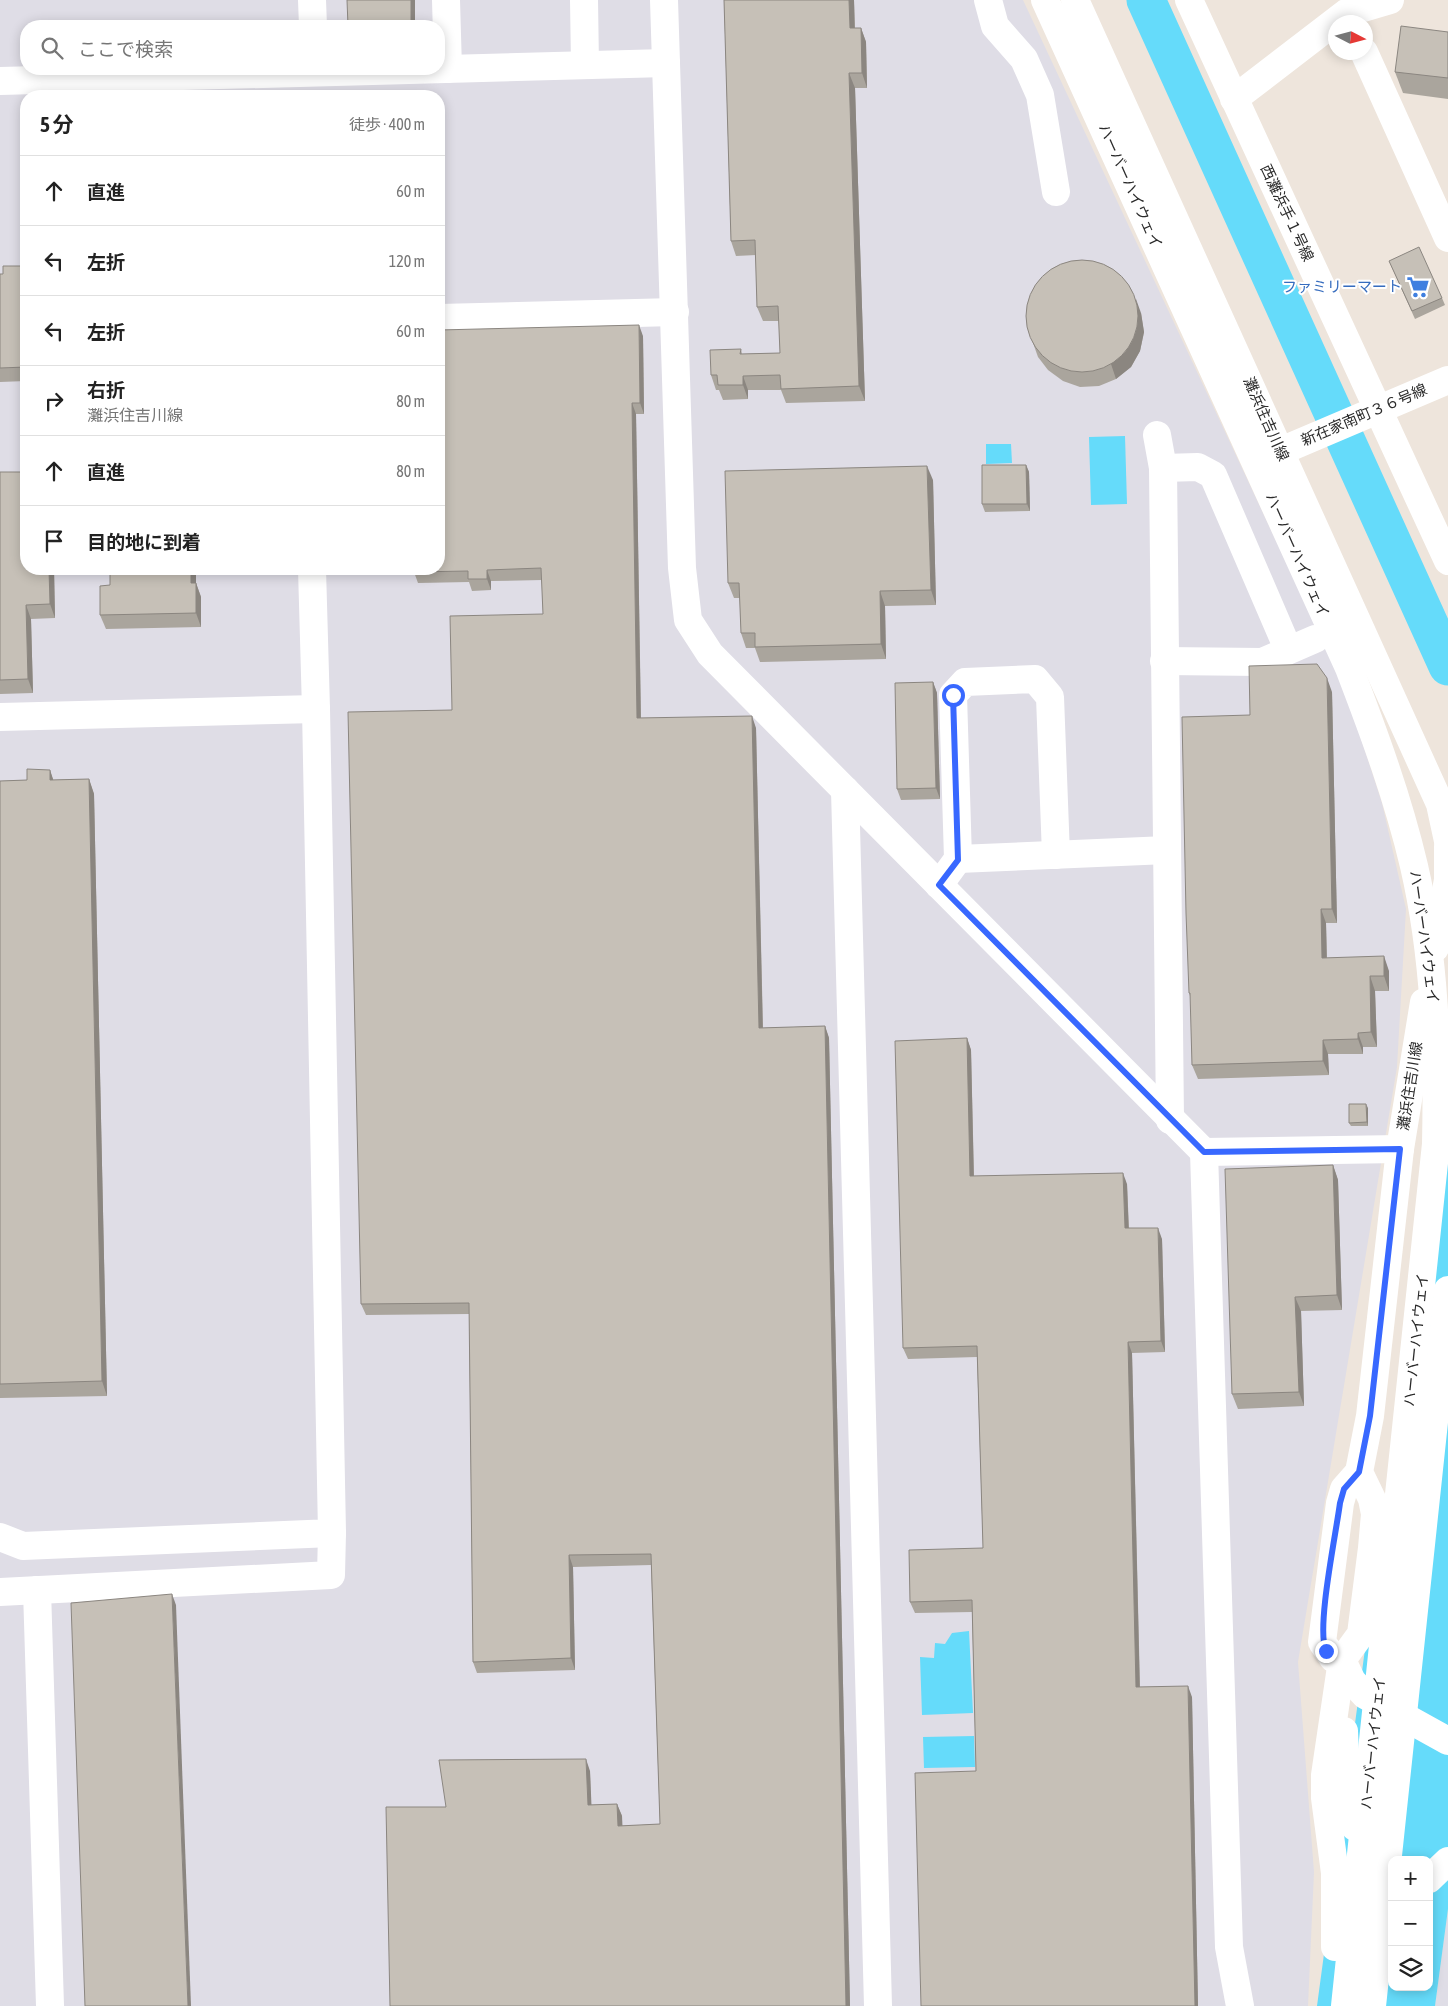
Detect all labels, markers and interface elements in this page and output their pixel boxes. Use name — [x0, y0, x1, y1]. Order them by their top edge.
north arrow — [1328, 15, 1373, 60]
search box — [20, 20, 445, 75]
icon: search — [38, 34, 66, 62]
text: ここで検索 — [78, 38, 173, 60]
text: 5 分 — [40, 112, 74, 136]
text: 徒歩 · 400 m — [349, 115, 425, 133]
street label: ハーバーハイウェイ — [1095, 121, 1166, 251]
street label: 西灘浜手１号線 — [1258, 162, 1317, 264]
icon: ahead — [40, 177, 68, 205]
text: 直進 — [87, 181, 125, 203]
text: 60 m — [396, 182, 425, 200]
icon: left — [40, 247, 68, 275]
text: 左折 — [87, 251, 125, 273]
text: 120 m — [389, 252, 425, 270]
supermarket icon: ファミリーマート — [1405, 274, 1431, 300]
place label: ファミリーマート — [1282, 278, 1402, 295]
icon: left — [40, 317, 68, 345]
text: 左折 — [87, 321, 125, 343]
text: 60 m — [396, 322, 425, 340]
street label: 灘浜住吉川線 — [1240, 374, 1293, 463]
text: 右折 — [87, 379, 125, 401]
street label: 新在家南町３６号線 — [1298, 380, 1429, 449]
icon: right — [40, 387, 68, 415]
text: 80 m — [396, 392, 425, 410]
text: 灘浜住吉川線 — [87, 406, 183, 424]
icon: ahead — [40, 457, 68, 485]
text: 直進 — [87, 461, 125, 483]
text: 80 m — [396, 462, 425, 480]
street label: ハーバーハイウェイ — [1262, 490, 1333, 620]
icon: arrive — [40, 527, 68, 555]
text: 目的地に到着 — [87, 531, 201, 553]
route start — [942, 684, 965, 707]
street label: ハーバーハイウェイ — [1407, 869, 1442, 1005]
street label: 灘浜住吉川線 — [1394, 1040, 1425, 1132]
street label: ハーバーハイウェイ — [1400, 1272, 1431, 1408]
route end — [1315, 1640, 1338, 1663]
street label: ハーバーハイウェイ — [1357, 1675, 1388, 1811]
map controls — [1388, 1856, 1433, 1991]
button: + — [1388, 1856, 1433, 1901]
button: − — [1388, 1901, 1433, 1946]
button: layers — [1388, 1946, 1433, 1991]

